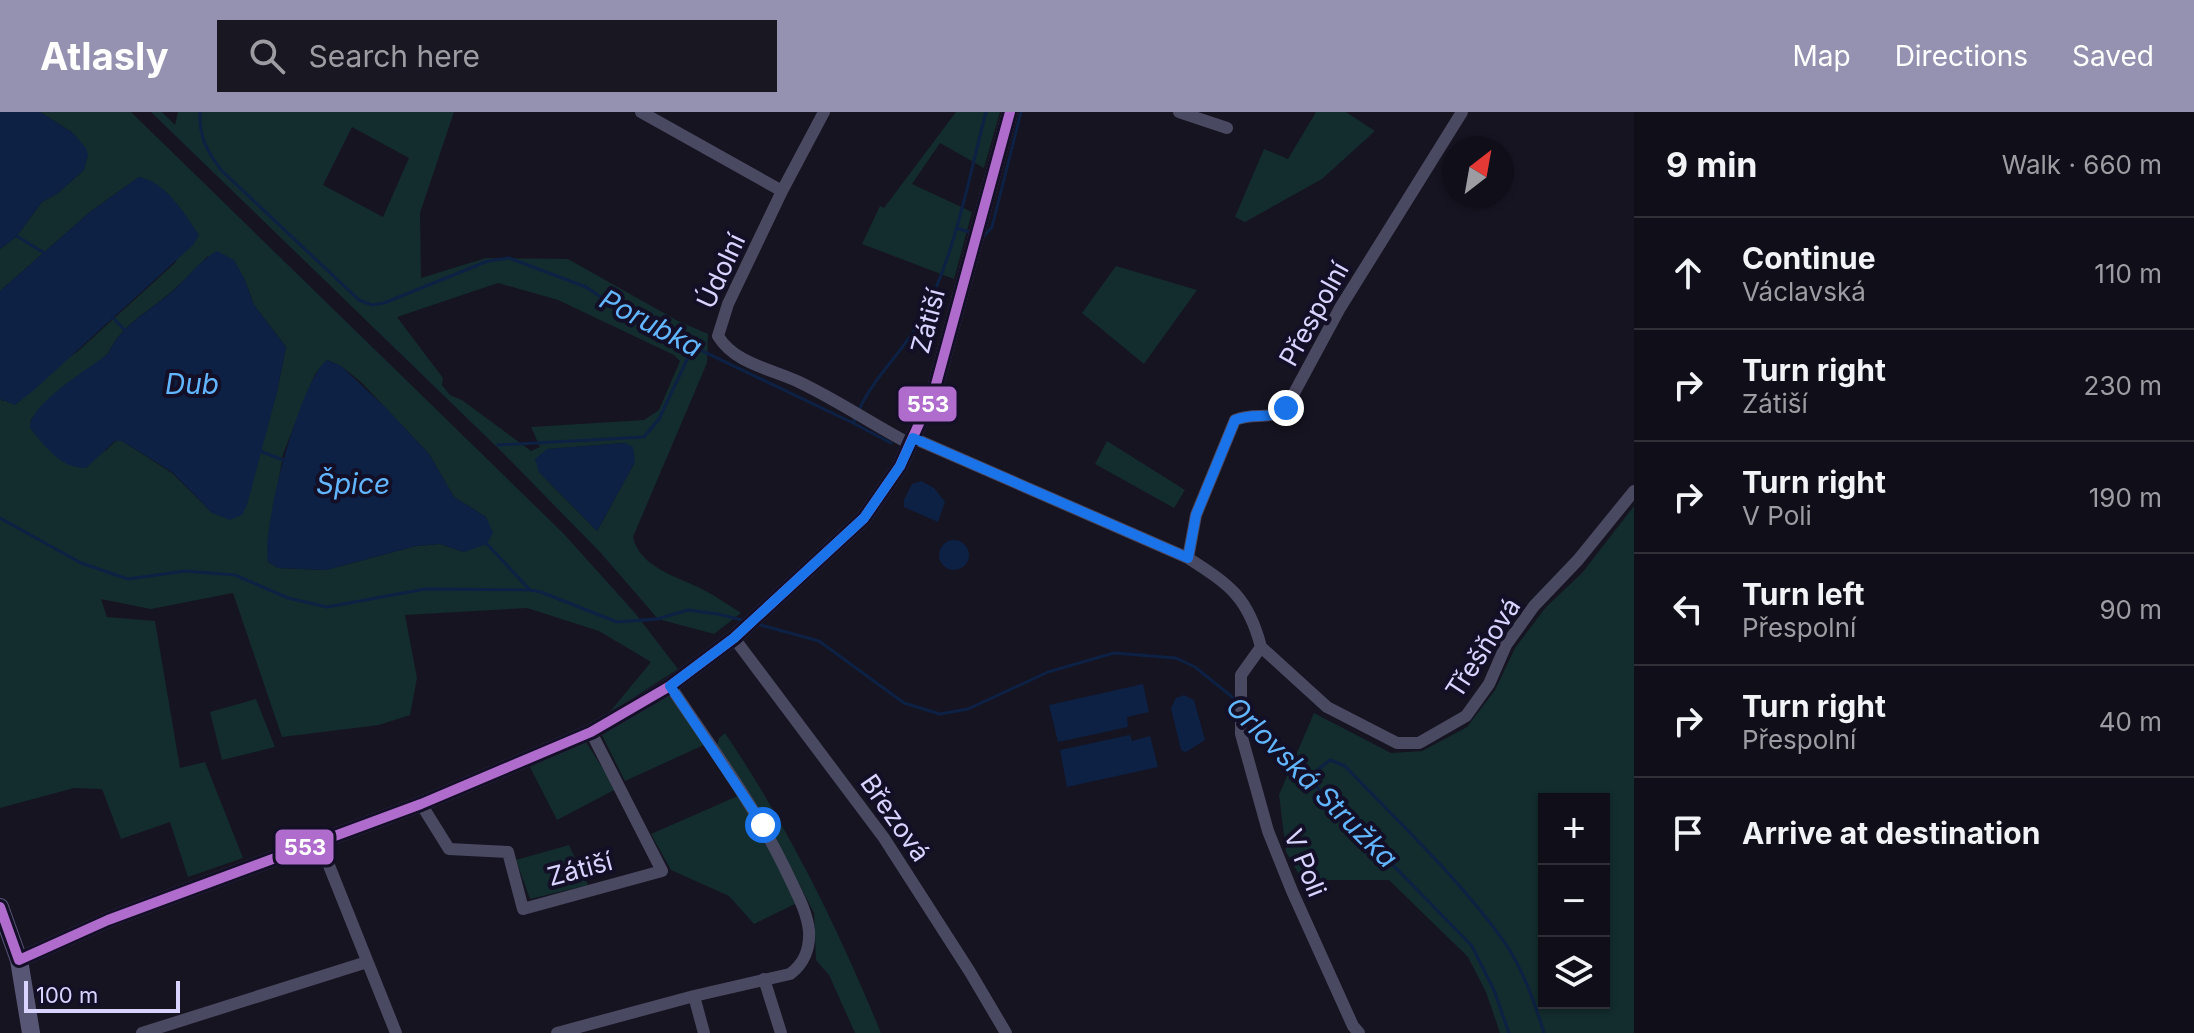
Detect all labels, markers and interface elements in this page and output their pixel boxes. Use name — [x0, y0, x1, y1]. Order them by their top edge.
search box — [217, 20, 777, 92]
text: Atlasly — [40, 33, 169, 79]
icon: search — [245, 34, 289, 78]
text: Search here — [309, 38, 480, 74]
text: Map — [1792, 39, 1851, 73]
text: Directions — [1895, 39, 2028, 73]
text: Saved — [2072, 39, 2154, 73]
north arrow — [1442, 136, 1514, 208]
text: 9 min — [1666, 144, 1758, 185]
text: Walk · 660 m — [2002, 149, 2162, 180]
street label: Údolní — [690, 228, 752, 313]
text: Continue — [1742, 240, 1876, 276]
icon: ahead — [1666, 251, 1710, 295]
street label: Přespolní — [1272, 256, 1355, 371]
text: 110 m — [2094, 258, 2162, 289]
text: Václavská — [1742, 276, 1866, 307]
water label: Porubka — [594, 282, 708, 364]
street label: Zátiší — [904, 284, 951, 357]
text: Turn right — [1742, 352, 1886, 388]
icon: right — [1666, 363, 1710, 407]
water label: Dub — [165, 367, 219, 401]
text: 230 m — [2084, 370, 2162, 401]
line badge: 553 — [897, 385, 958, 423]
text: Zátiší — [1742, 388, 1808, 419]
route end — [1268, 390, 1304, 426]
text: 553 — [907, 391, 949, 417]
text: Turn right — [1742, 464, 1886, 500]
water label: Špice — [316, 467, 390, 501]
icon: right — [1666, 475, 1710, 519]
text: 190 m — [2089, 482, 2162, 513]
text: V Poli — [1742, 500, 1812, 531]
text: Turn left — [1742, 576, 1864, 612]
icon: left — [1666, 587, 1710, 631]
street label: Třešňová — [1439, 592, 1526, 704]
text: 90 m — [2099, 594, 2162, 625]
text: Přespolní — [1742, 612, 1856, 643]
text: Turn right — [1742, 688, 1886, 724]
water label: Orlovská Stružka — [1219, 689, 1405, 875]
icon: right — [1666, 699, 1710, 743]
text: 40 m — [2099, 706, 2162, 737]
text: Přespolní — [1742, 724, 1856, 755]
street label: Březová — [854, 768, 937, 867]
map controls — [1538, 793, 1610, 1009]
button: + — [1538, 793, 1610, 865]
route start — [745, 807, 781, 843]
icon: arrive — [1666, 811, 1710, 855]
text: Arrive at destination — [1742, 815, 2040, 851]
street label: V Poli — [1278, 825, 1333, 901]
line badge: 553 — [274, 828, 335, 866]
text: 553 — [284, 834, 326, 860]
street label: Zátiší — [544, 845, 616, 892]
button: − — [1538, 865, 1610, 937]
button: layers — [1538, 937, 1610, 1009]
scale bar — [24, 977, 180, 1013]
text: 100 m — [36, 982, 98, 1008]

